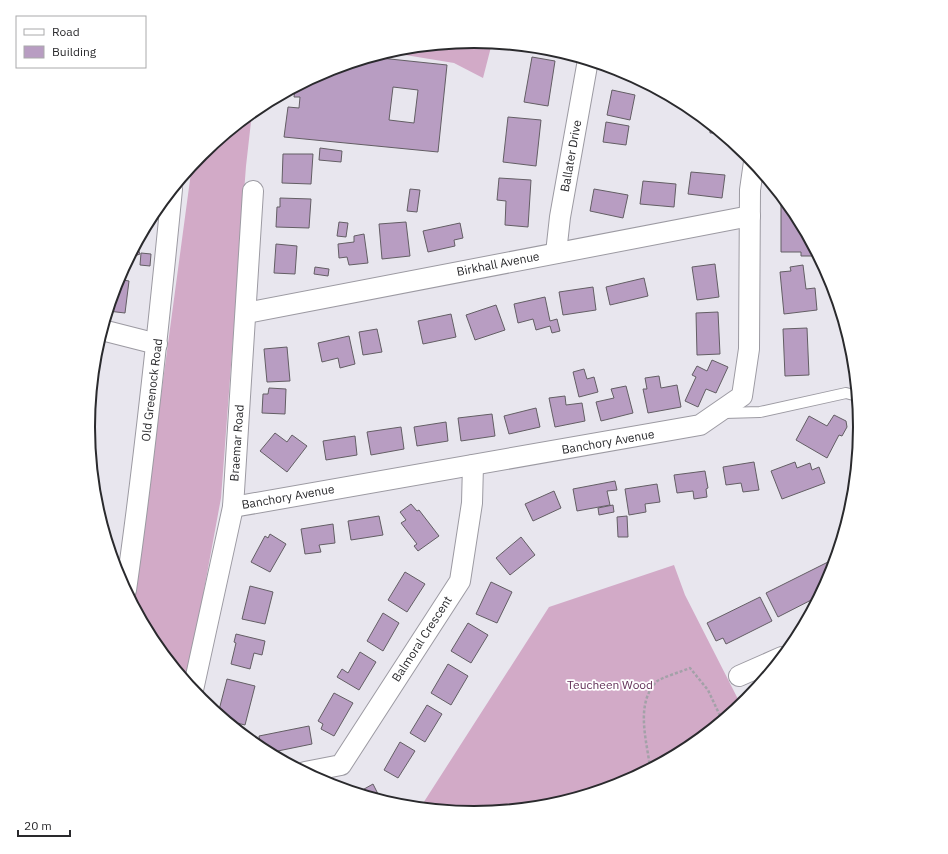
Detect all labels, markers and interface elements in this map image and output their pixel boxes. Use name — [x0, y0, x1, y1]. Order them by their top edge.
legend — [16, 16, 146, 68]
text: Road — [52, 24, 80, 39]
text: Building — [52, 44, 97, 59]
street label: Ballater Drive — [557, 118, 584, 193]
street label: Birkhall Avenue — [455, 248, 541, 279]
street label: Old Greenock Road — [138, 338, 165, 442]
street label: Braemar Road — [226, 404, 247, 482]
street label: Banchory Avenue — [560, 426, 656, 457]
street label: Banchory Avenue — [240, 481, 336, 512]
street label: Balmoral Crescent — [388, 593, 455, 684]
park label: Teucheen Wood — [567, 677, 653, 692]
scale bar — [18, 812, 70, 838]
text: 20 m — [24, 818, 52, 833]

